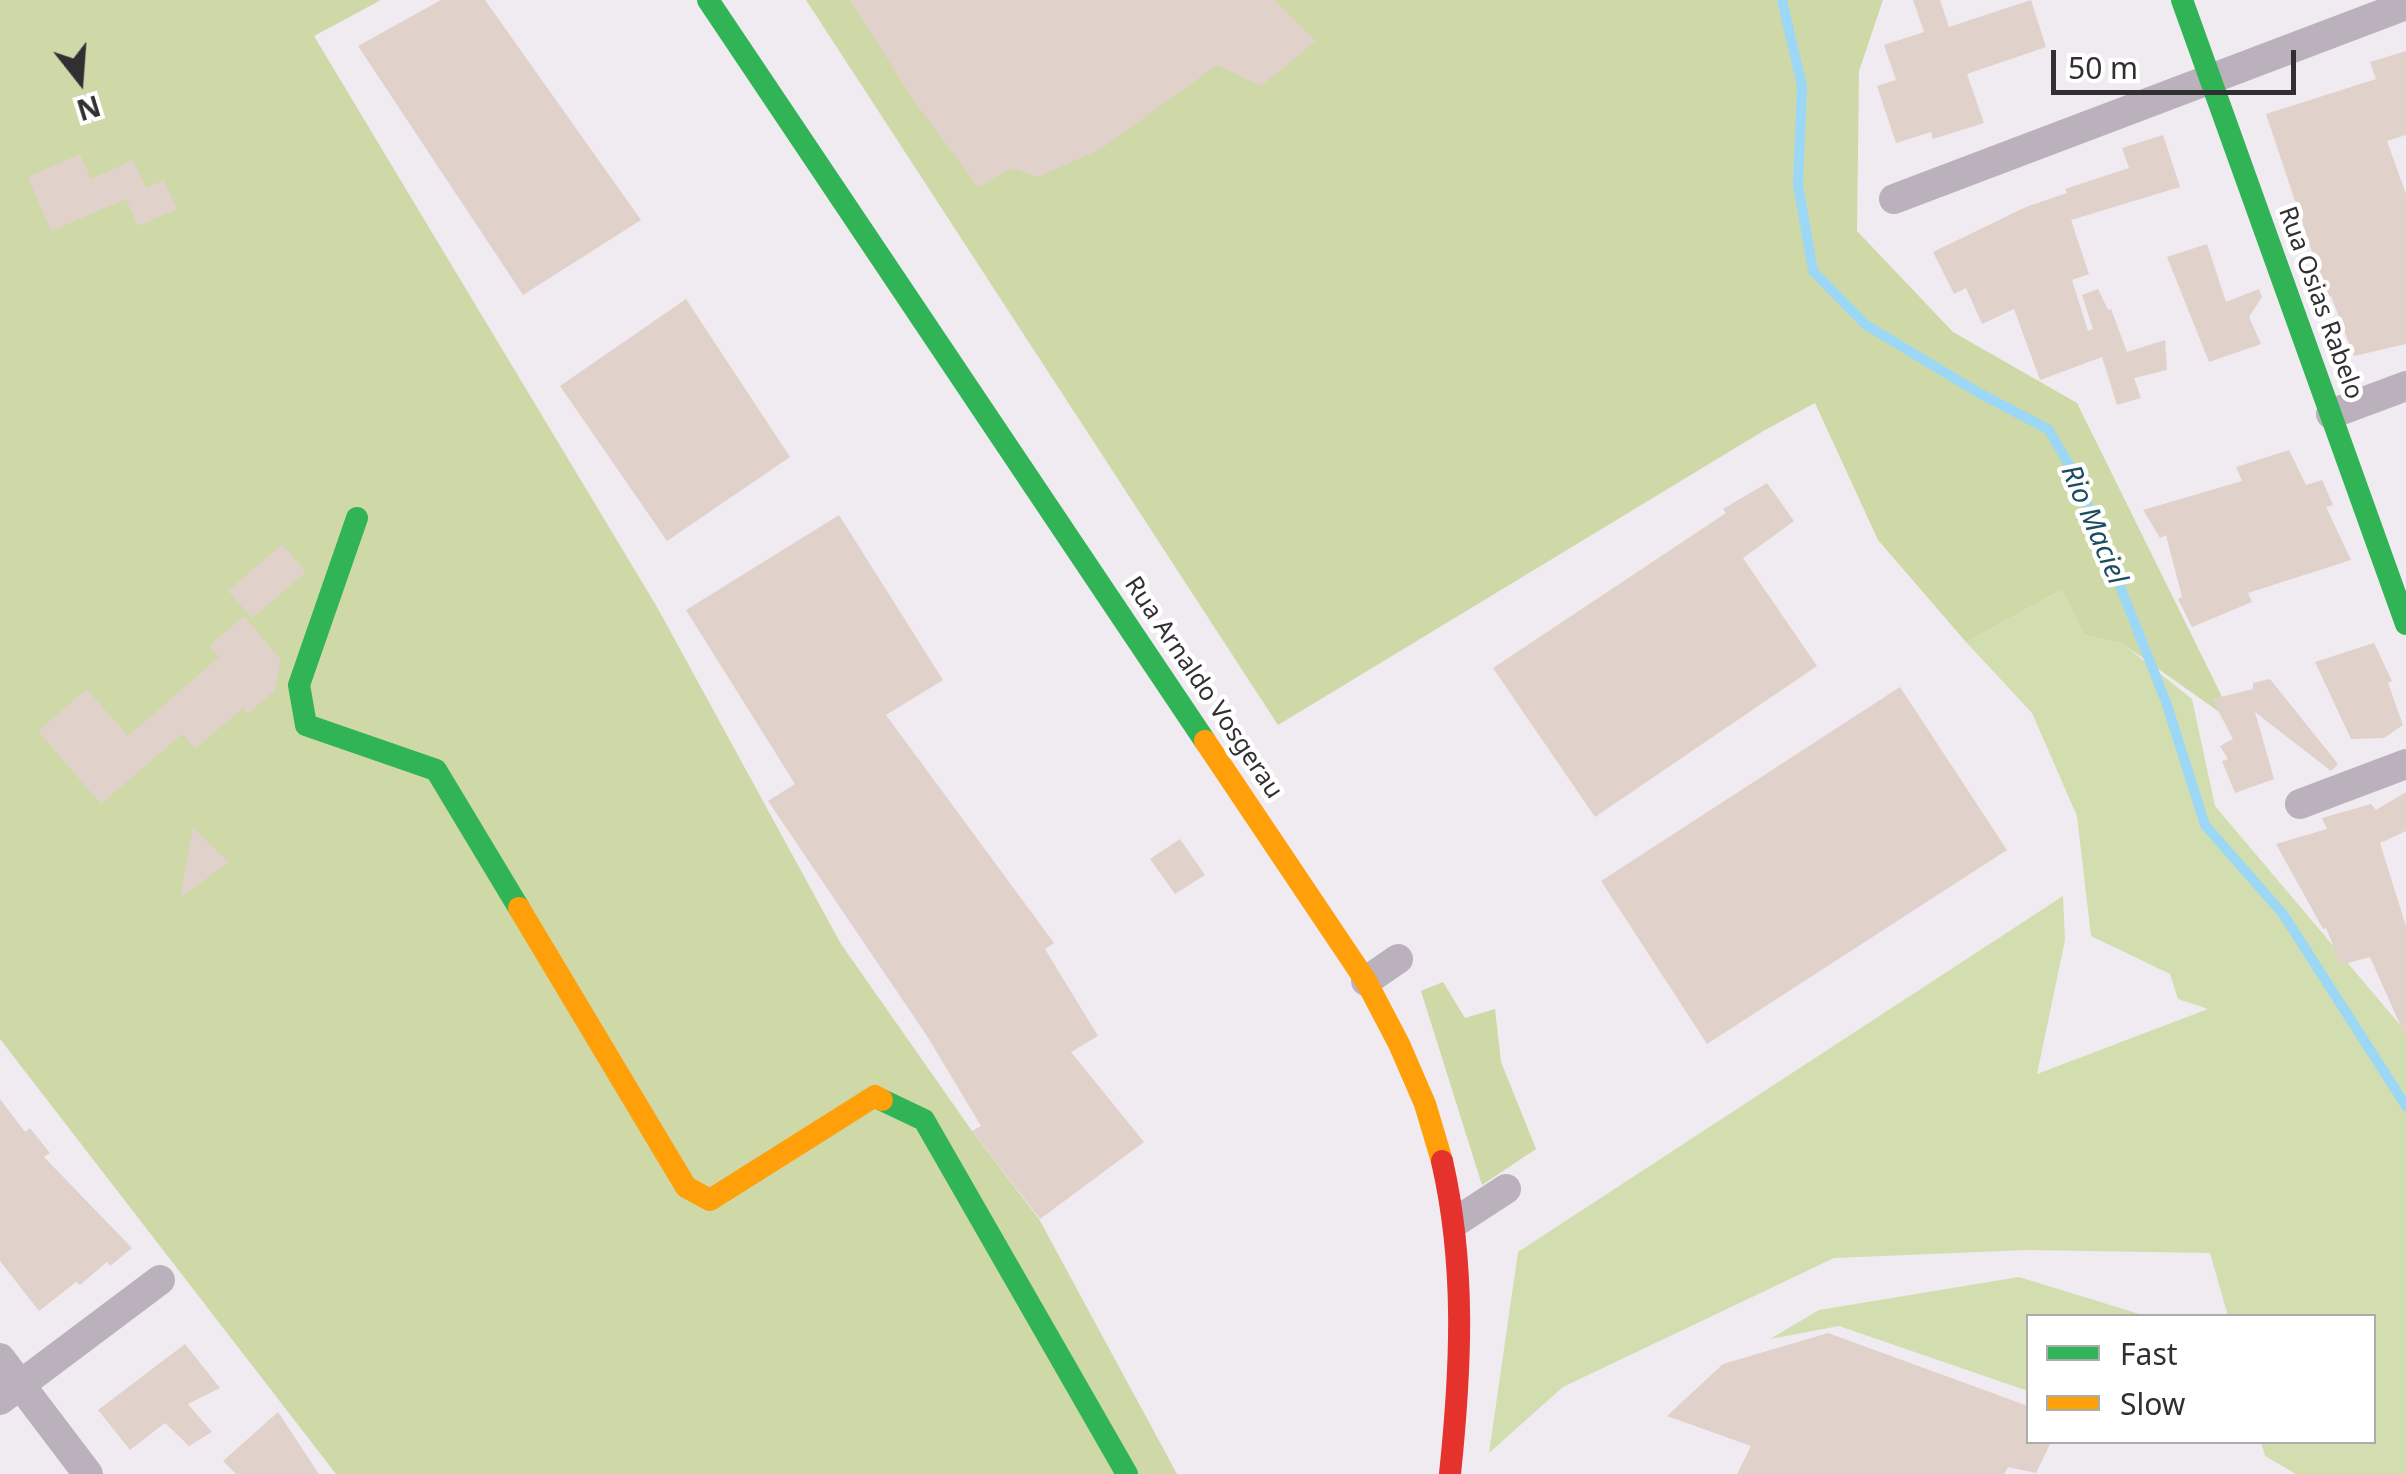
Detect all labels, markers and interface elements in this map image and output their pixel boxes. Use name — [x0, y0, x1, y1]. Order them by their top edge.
north arrow — [30, 30, 130, 130]
scale bar — [2056, 30, 2301, 92]
text: 50 m — [2068, 47, 2138, 88]
text: N — [72, 87, 105, 130]
street label: Rua Osias Rabelo — [2271, 203, 2369, 403]
water label: Rio Maciel — [2053, 460, 2133, 590]
street label: Rua Arnaldo Vosgerau — [1118, 571, 1288, 805]
legend — [2026, 1314, 2376, 1444]
text: Fast — [2120, 1333, 2178, 1374]
text: Slow — [2120, 1383, 2185, 1424]

